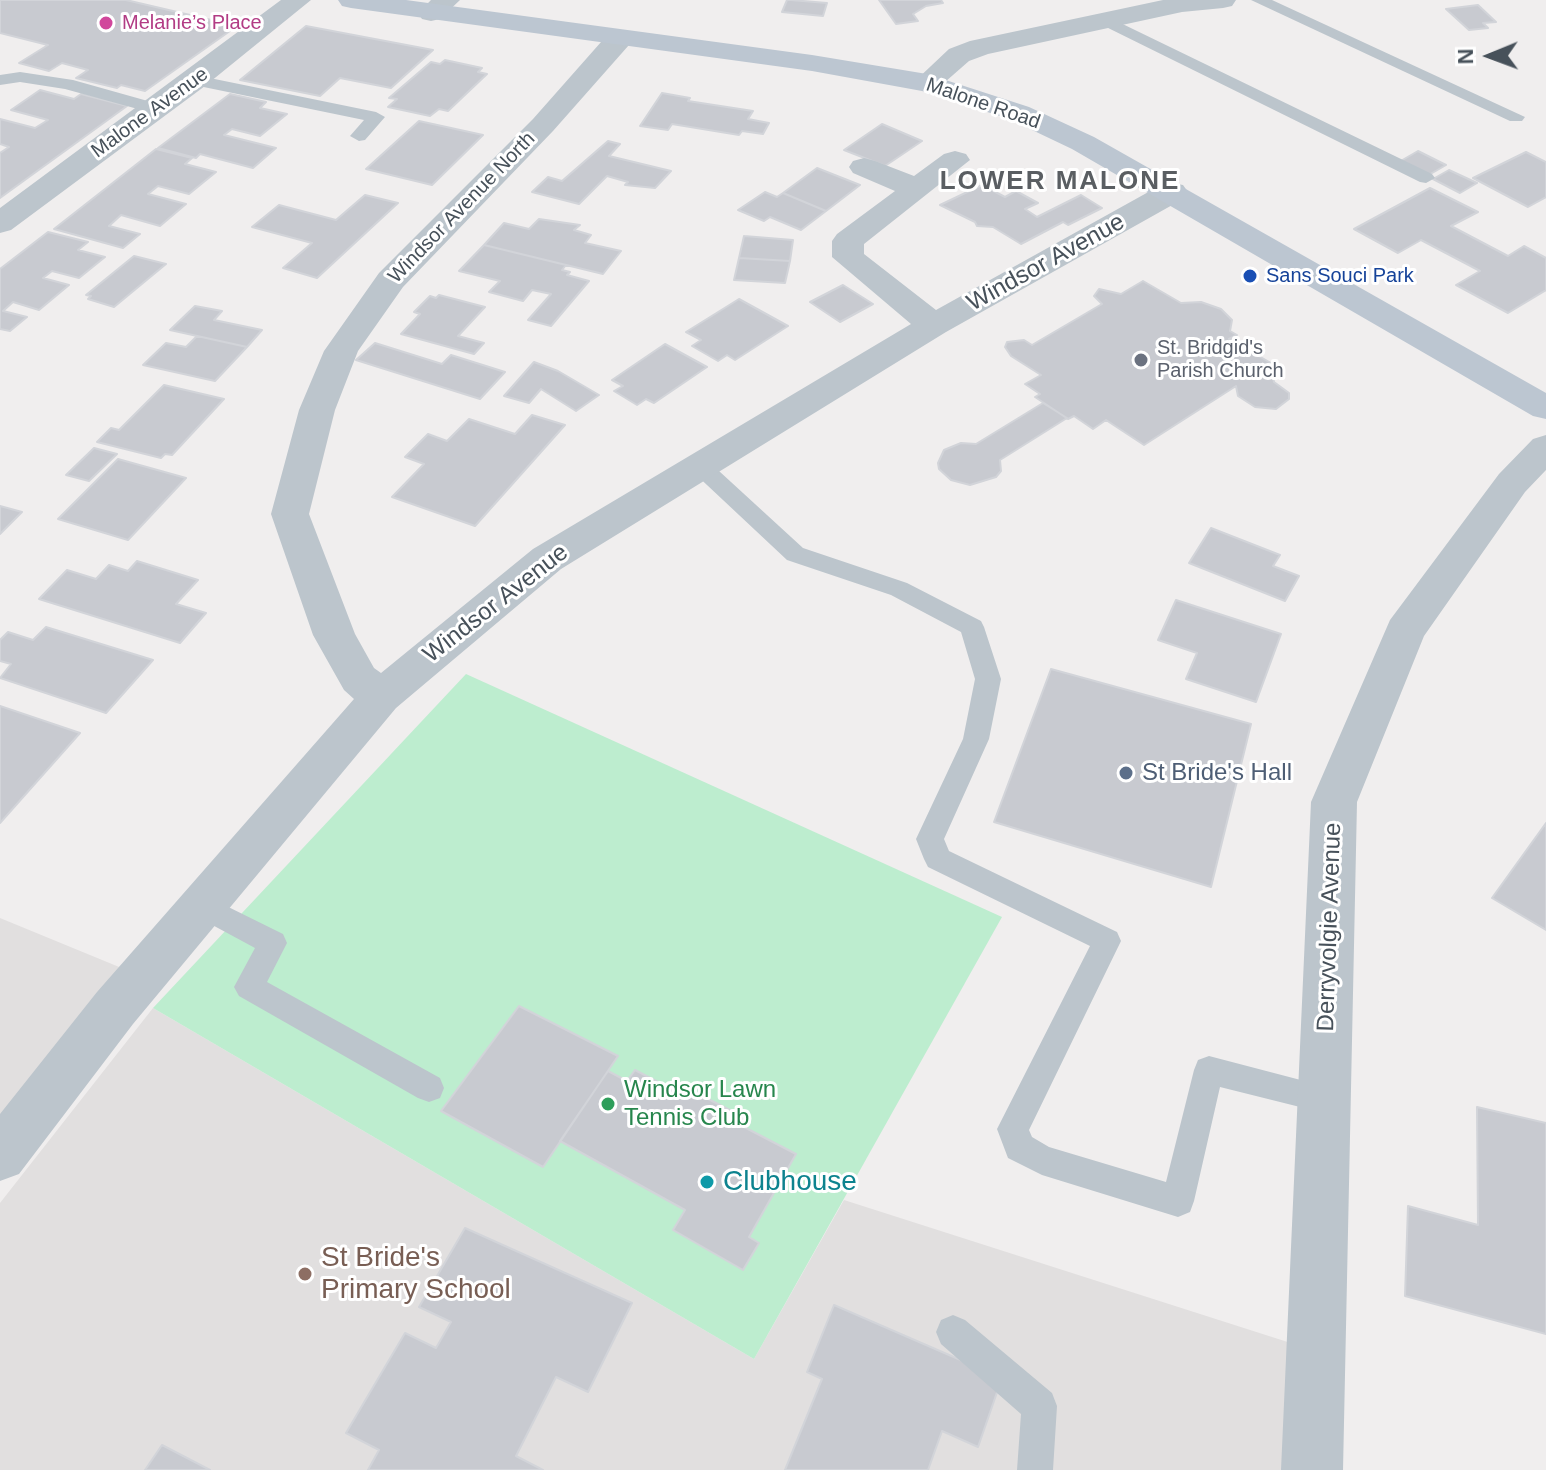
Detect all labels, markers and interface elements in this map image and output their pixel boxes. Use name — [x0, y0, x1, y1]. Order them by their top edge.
place label: Melanie’s Place — [122, 11, 262, 35]
marker: Melanie’s Place — [97, 14, 115, 32]
north arrow — [1450, 16, 1530, 96]
text: N — [1453, 48, 1478, 65]
street label: Malone Avenue — [87, 63, 213, 163]
street label: Malone Road — [923, 73, 1043, 135]
street label: Windsor Avenue North — [384, 127, 540, 289]
district label: LOWER MALONE — [940, 166, 1180, 198]
street label: Windsor Avenue — [962, 208, 1130, 318]
place label: Sans Souci Park — [1266, 264, 1414, 288]
marker: Sans Souci Park — [1241, 267, 1259, 285]
place label: St. Bridgid's Parish Church — [1157, 336, 1284, 383]
marker: St. Bridgid's Parish Church — [1132, 351, 1150, 369]
street label: Windsor Avenue — [418, 539, 574, 669]
place label: St Bride's Hall — [1142, 759, 1292, 787]
marker: St Bride's Hall — [1117, 764, 1135, 782]
street label: Derryvolgie Avenue — [1312, 822, 1348, 1032]
place label: Windsor Lawn Tennis Club — [624, 1076, 776, 1132]
marker: Windsor Lawn Tennis Club — [599, 1095, 617, 1113]
place label: Clubhouse — [723, 1165, 857, 1199]
marker: Clubhouse — [698, 1173, 716, 1191]
place label: St Bride's Primary School — [321, 1241, 511, 1307]
marker: St Bride's Primary School — [296, 1265, 314, 1283]

